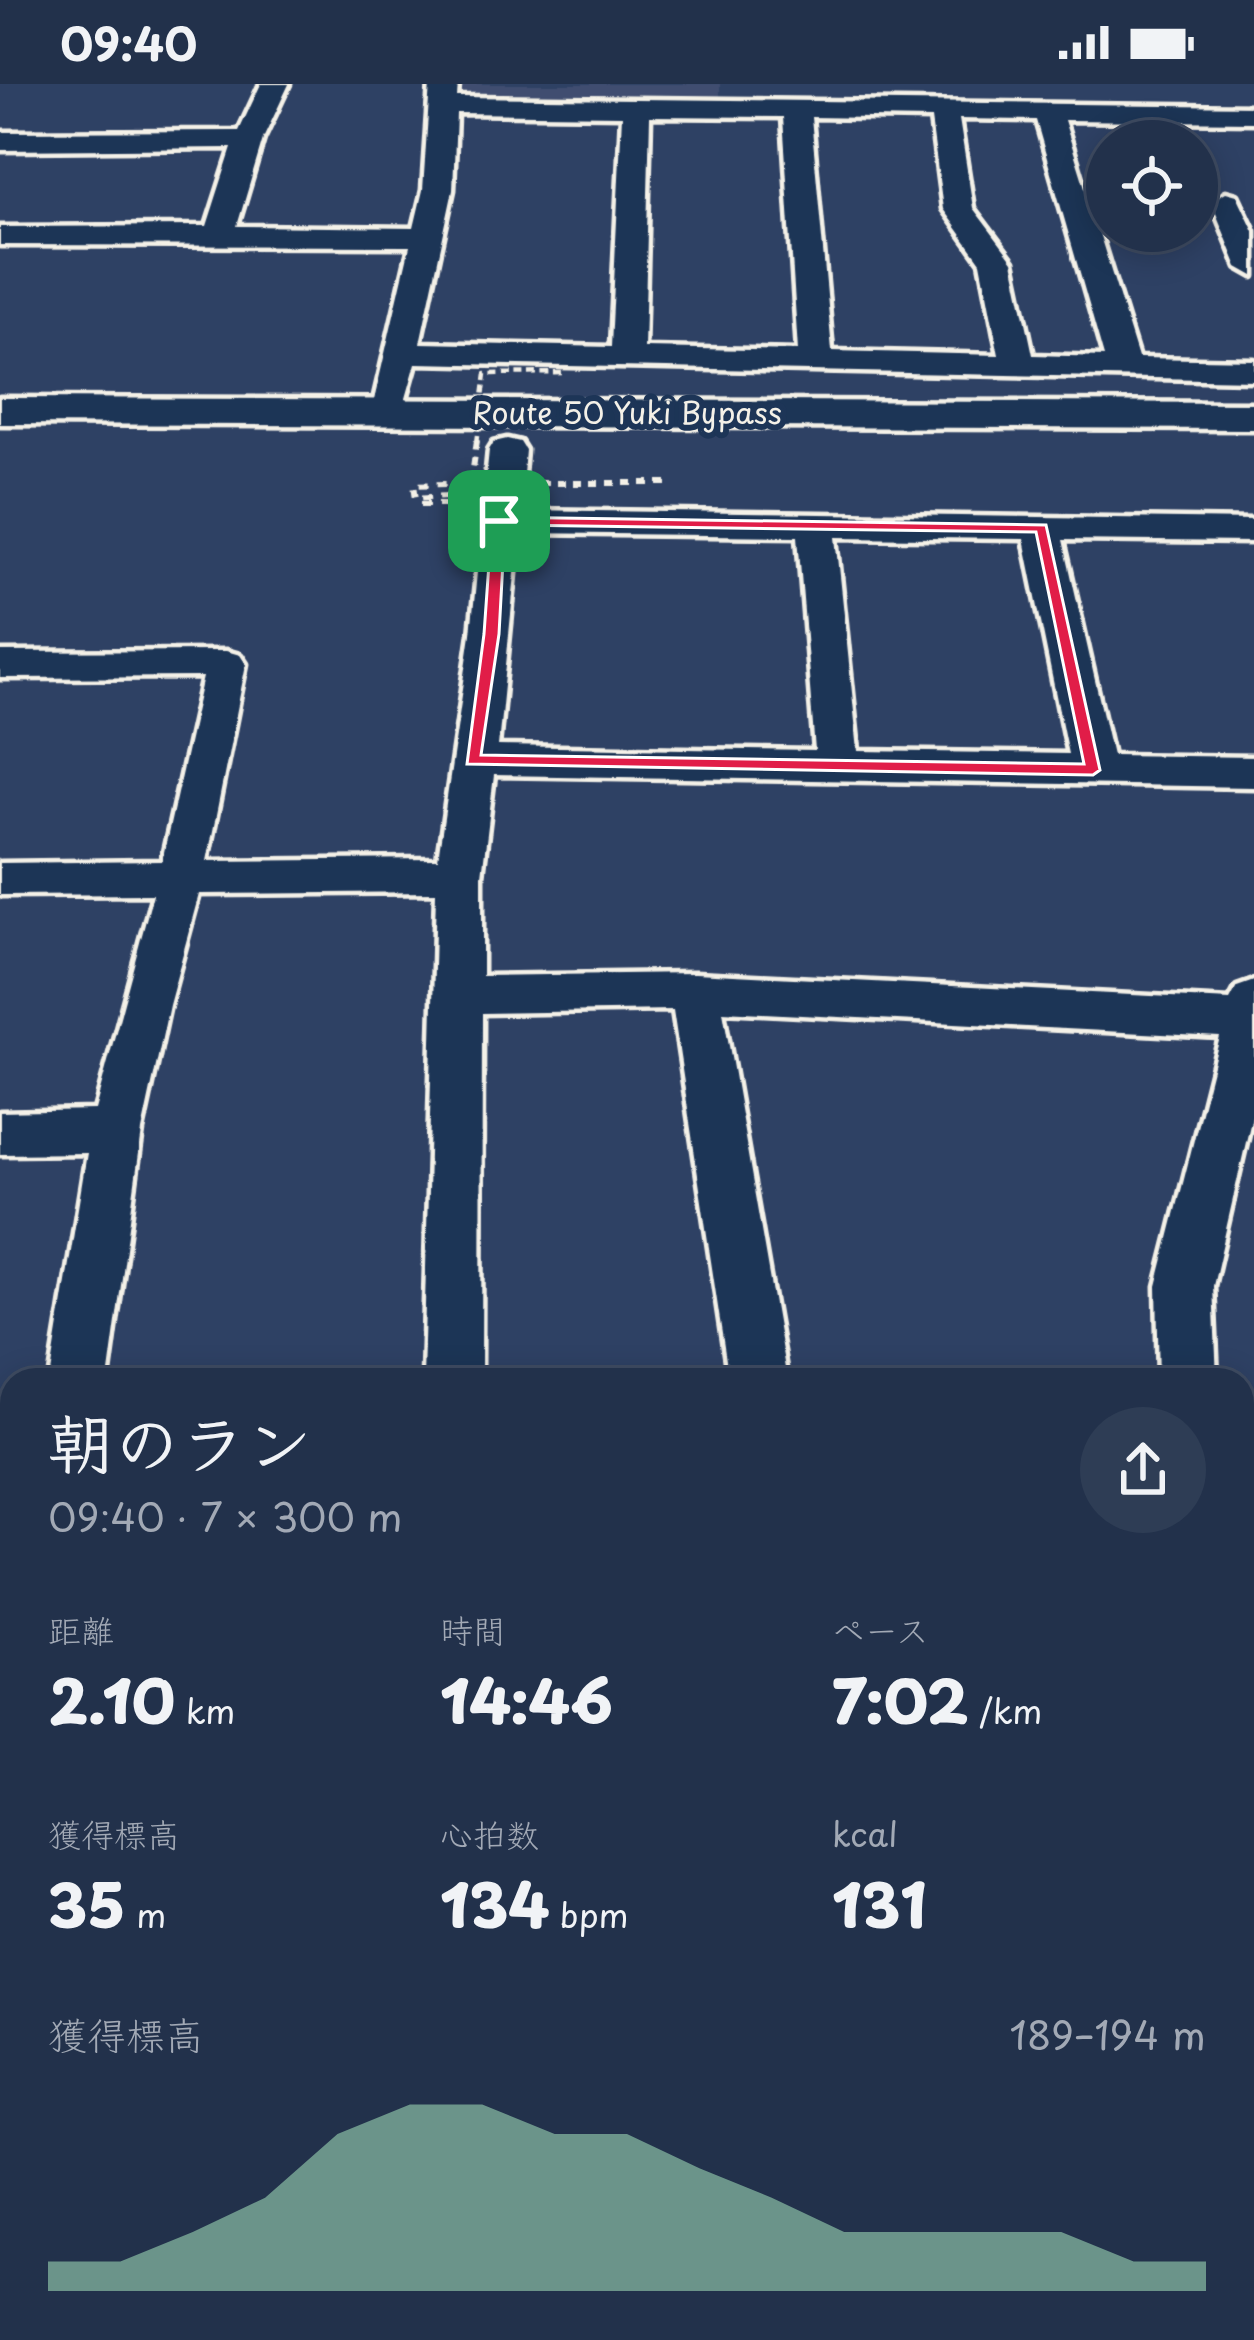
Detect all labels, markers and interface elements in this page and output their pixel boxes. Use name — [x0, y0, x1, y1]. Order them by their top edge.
text: 09:40 — [60, 8, 197, 76]
map controls — [1086, 120, 1218, 252]
button: locate — [1086, 120, 1218, 252]
street label: Route 50 Yuki Bypass — [472, 389, 782, 434]
pin — [448, 470, 550, 572]
icon: arrive — [466, 488, 532, 554]
text: 朝のラン — [48, 1391, 312, 1490]
button: share — [1080, 1407, 1206, 1533]
text: 09:40 · 7 × 300 m — [48, 1486, 403, 1545]
text: 距離 — [48, 1604, 114, 1654]
text: 時間 — [440, 1604, 506, 1654]
text: ペース — [832, 1604, 929, 1654]
text: 2.10 — [48, 1654, 175, 1744]
text: 14:46 — [440, 1654, 613, 1744]
text: 7:02 — [832, 1654, 969, 1744]
text: km — [175, 1685, 235, 1735]
text: /km — [969, 1685, 1042, 1735]
text: 獲得標高 — [48, 1808, 180, 1858]
text: 心拍数 — [440, 1808, 539, 1858]
text: kcal — [832, 1808, 898, 1858]
text: 35 — [48, 1858, 125, 1948]
text: 134 — [440, 1858, 549, 1948]
text: 131 — [832, 1858, 926, 1948]
text: m — [125, 1889, 166, 1939]
text: bpm — [549, 1889, 629, 1939]
text: 獲得標高 — [48, 2004, 204, 2063]
text: 189–194 m — [1009, 2004, 1206, 2063]

